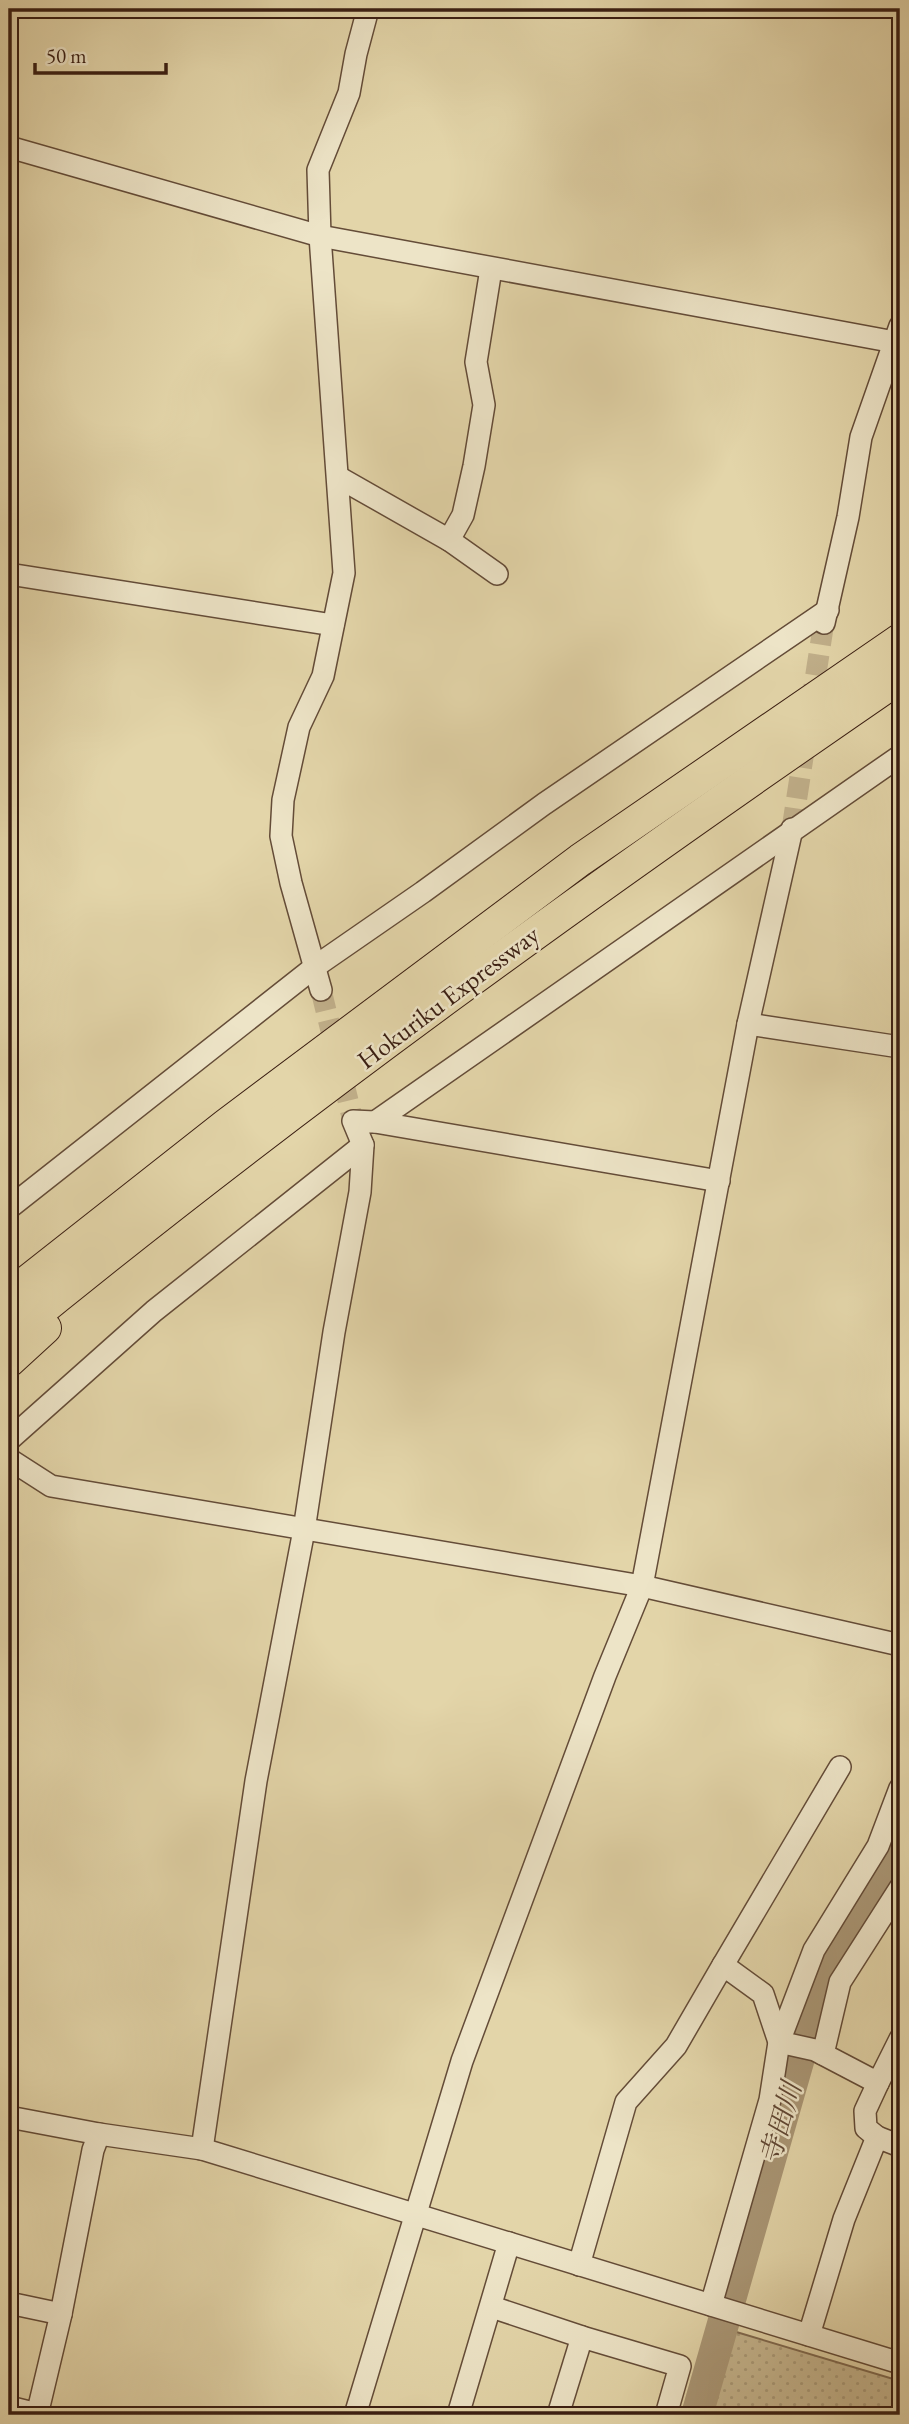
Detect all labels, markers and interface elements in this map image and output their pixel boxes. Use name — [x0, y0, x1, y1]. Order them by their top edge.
scale bar — [35, 32, 166, 76]
text: 50 m — [46, 42, 87, 69]
street label: Hokuriku Expressway — [350, 917, 546, 1077]
water label: 寺田川 — [751, 2075, 810, 2168]

